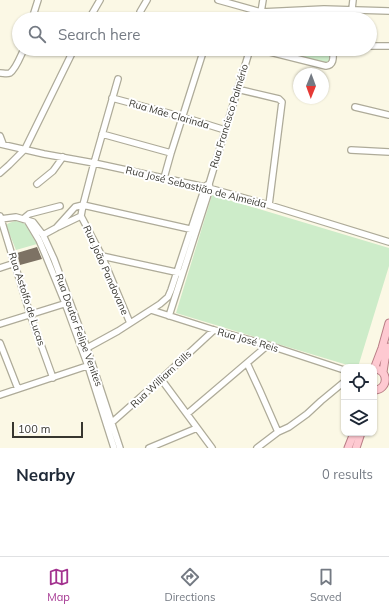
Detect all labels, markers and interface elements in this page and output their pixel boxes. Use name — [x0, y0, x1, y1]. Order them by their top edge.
search box — [12, 12, 377, 56]
icon: search — [26, 23, 48, 45]
text: Search here — [58, 25, 140, 44]
street label: Rua Francisco Palmério — [207, 62, 251, 170]
north arrow — [293, 68, 329, 104]
street label: Rua Mãe Clarinda — [127, 96, 211, 132]
street label: Rua José Sebastião de Almeida — [124, 163, 268, 211]
street label: Rua João Pandovane — [80, 223, 132, 317]
street label: Rua Astolfo de Lucas — [6, 251, 48, 347]
street label: Rua Doutor Felipe Venites — [52, 272, 106, 388]
street label: Rua José Reis — [216, 325, 280, 355]
street label: Rua William Gills — [128, 347, 194, 411]
map controls — [341, 364, 377, 436]
button: locate — [341, 364, 377, 400]
button: layers — [341, 400, 377, 436]
scale bar — [12, 420, 83, 439]
text: 100 m — [18, 422, 50, 436]
text: Nearby — [16, 464, 75, 485]
text: 0 results — [322, 466, 373, 482]
tab: Map — [47, 566, 70, 604]
tab: Directions — [165, 566, 215, 604]
tab: Saved — [310, 566, 342, 604]

